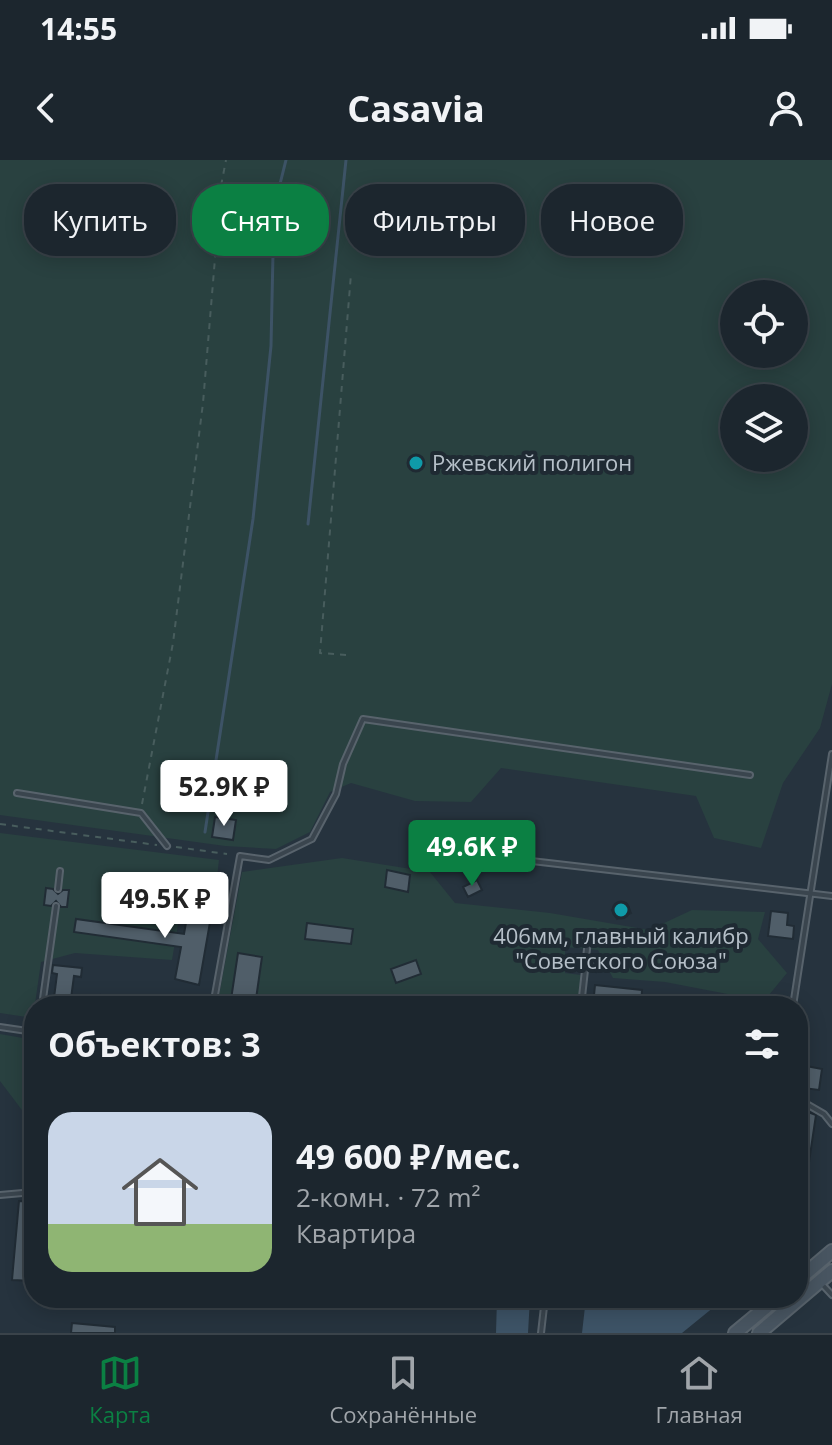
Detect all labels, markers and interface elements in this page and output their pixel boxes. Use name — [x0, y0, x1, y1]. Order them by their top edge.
text: 14:55 — [40, 8, 117, 49]
text: Casavia — [347, 84, 485, 133]
icon: back — [24, 86, 68, 130]
icon: person — [764, 86, 808, 130]
chip: Купить — [24, 184, 176, 256]
chip: Снять — [192, 184, 329, 256]
chip: Фильтры — [345, 184, 525, 256]
chip: Новое — [541, 184, 683, 256]
map controls — [720, 280, 808, 472]
button: locate — [720, 280, 808, 368]
button: layers — [720, 384, 808, 472]
place label: Ржевский полигон — [432, 447, 632, 477]
marker: Ржевский полигон — [407, 454, 425, 472]
pin: 52.9K ₽ — [150, 760, 298, 828]
text: 52.9K ₽ — [178, 768, 270, 804]
pin: 49.6K ₽ — [398, 820, 546, 888]
text: 49.6K ₽ — [426, 828, 518, 864]
pin: 49.5K ₽ — [91, 872, 239, 940]
text: 49.5K ₽ — [119, 880, 211, 916]
marker: 406мм, главный калибр "Советского Союза" — [612, 901, 630, 919]
place label: 406мм, главный калибр "Советского Союза" — [493, 920, 749, 975]
text: Объектов: 3 — [48, 1021, 261, 1067]
icon: filters — [740, 1022, 784, 1066]
text: 49 600 ₽/мес. — [296, 1133, 521, 1179]
icon: home — [112, 1144, 208, 1240]
text: 2-комн. · 72 m² — [296, 1179, 481, 1215]
text: Квартира — [296, 1215, 416, 1251]
tab: Карта — [89, 1351, 151, 1429]
tab: Сохранённые — [329, 1351, 477, 1429]
tab: Главная — [656, 1351, 743, 1429]

